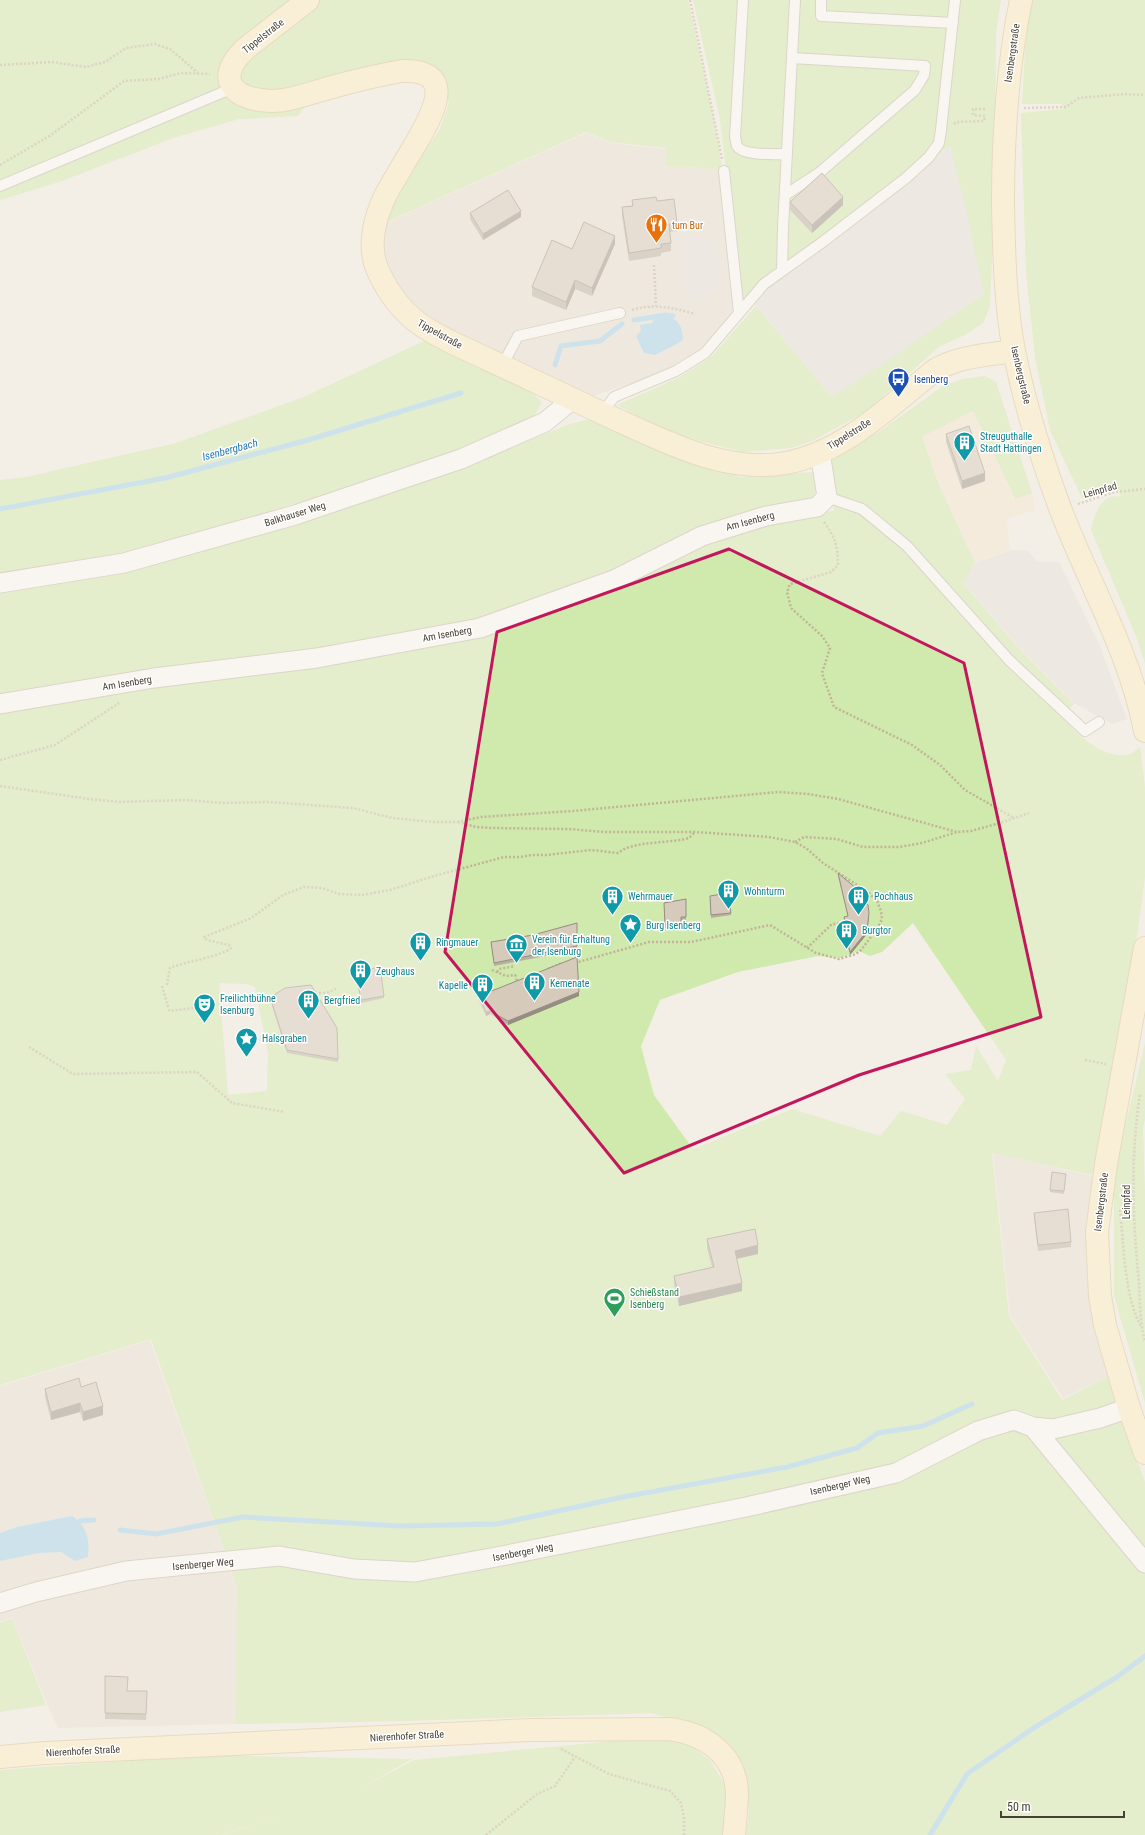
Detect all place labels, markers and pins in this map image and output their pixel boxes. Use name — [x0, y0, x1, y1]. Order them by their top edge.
restaurant icon: tum Bur — [644, 212, 670, 245]
place label: tum Bur — [672, 220, 703, 231]
bus stop icon: Isenberg — [886, 366, 912, 399]
place label: Isenberg — [914, 374, 948, 385]
building icon: Streuguthalle Stadt Hattingen — [952, 429, 978, 462]
place label: Streuguthalle Stadt Hattingen — [980, 431, 1042, 454]
building icon: Wohnturm — [716, 878, 742, 911]
building icon: Wehrmauer — [600, 883, 626, 916]
building icon: Pochhaus — [845, 883, 871, 916]
place label: Wohnturm — [744, 886, 785, 897]
place label: Wehrmauer — [628, 891, 673, 902]
place label: Pochhaus — [874, 891, 913, 902]
place icon: Burg Isenberg — [617, 912, 643, 945]
building icon: Burgtor — [833, 917, 859, 950]
place label: Burg Isenberg — [646, 920, 701, 931]
place label: Burgtor — [862, 925, 891, 936]
building icon: Ringmauer — [407, 929, 433, 962]
museum icon: Verein für Erhaltung der Isenburg — [504, 932, 530, 965]
place label: Verein für Erhaltung der Isenburg — [532, 934, 610, 957]
place label: Ringmauer — [436, 937, 478, 948]
building icon: Zeughaus — [347, 958, 373, 991]
place label: Zeughaus — [376, 966, 415, 977]
building icon: Kemenate — [521, 970, 547, 1003]
building icon: Kapelle — [470, 972, 496, 1005]
place label: Kemenate — [550, 978, 590, 989]
place label: Kapelle — [439, 980, 468, 991]
building icon: Bergfried — [295, 987, 321, 1020]
theatre icon: Freilichtbühne Isenburg — [192, 991, 218, 1024]
place label: Freilichtbühne Isenburg — [220, 993, 276, 1016]
place label: Bergfried — [324, 995, 360, 1006]
place icon: Halsgraben — [233, 1025, 259, 1058]
place label: Halsgraben — [262, 1033, 307, 1044]
sports icon: Schießstand Isenberg — [602, 1285, 628, 1318]
place label: Schießstand Isenberg — [630, 1287, 679, 1310]

